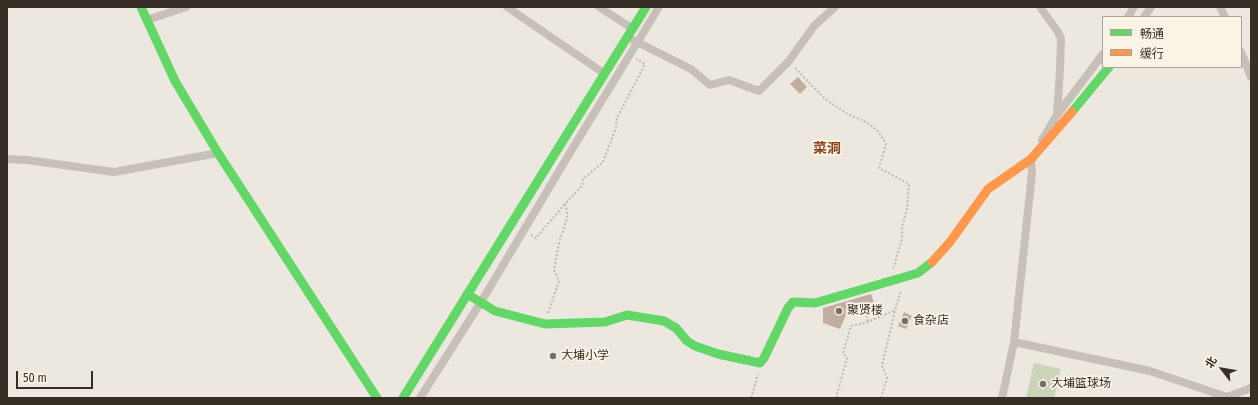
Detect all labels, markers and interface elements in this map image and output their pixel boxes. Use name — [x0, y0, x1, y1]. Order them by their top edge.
legend — [1102, 16, 1242, 68]
text: 畅通 — [1140, 27, 1164, 41]
text: 缓行 — [1140, 47, 1164, 61]
district label: 菜洞 — [813, 141, 841, 157]
place label: 聚贤楼 — [847, 304, 883, 318]
marker: 聚贤楼 — [834, 306, 844, 316]
place label: 食杂店 — [913, 314, 949, 328]
marker: 食杂店 — [900, 316, 910, 326]
place label: 大埔小学 — [561, 349, 609, 363]
north arrow — [1202, 349, 1242, 389]
marker: 大埔小学 — [548, 351, 558, 361]
text: 北 — [1203, 354, 1220, 371]
scale bar — [18, 363, 95, 389]
text: 50 m — [23, 371, 47, 385]
place label: 大埔篮球场 — [1051, 377, 1111, 391]
marker: 大埔篮球场 — [1038, 379, 1048, 389]

